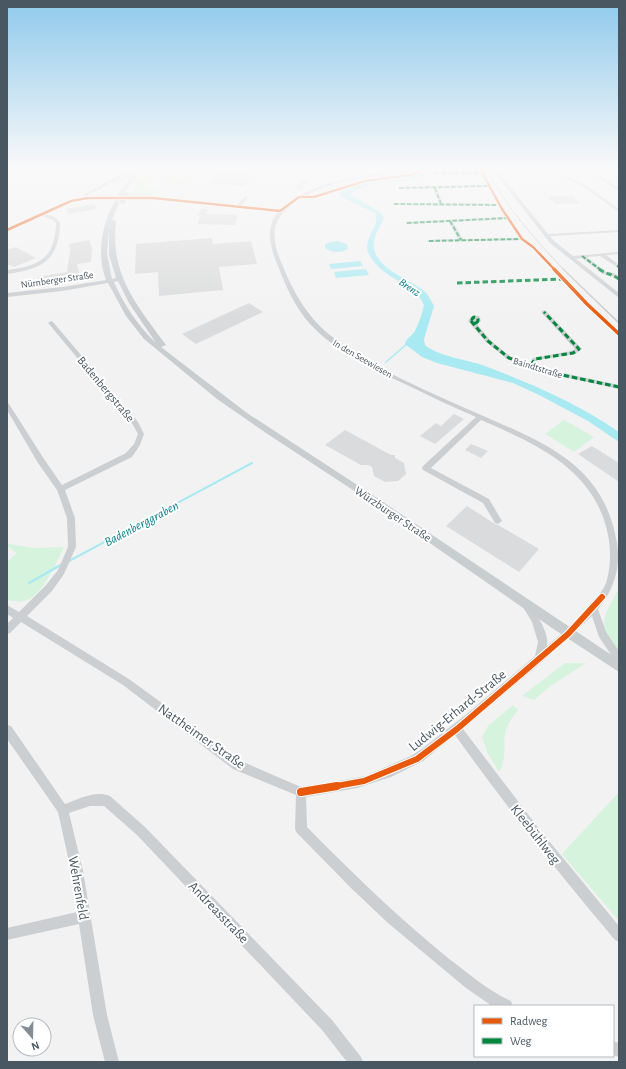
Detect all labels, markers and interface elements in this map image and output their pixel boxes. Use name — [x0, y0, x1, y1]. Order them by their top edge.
street label: Nürnberger Straße — [20, 270, 94, 290]
water label: Brenz — [397, 276, 423, 299]
street label: In den Seewiesen — [331, 338, 394, 380]
street label: Badenbergstraße — [75, 354, 137, 424]
street label: Baindtstraße — [512, 356, 564, 380]
street label: Würzburger Straße — [353, 484, 433, 544]
water label: Badenberggraben — [102, 499, 181, 549]
street label: Ludwig-Erhard-Straße — [406, 667, 509, 754]
street label: Nattheimer Straße — [155, 702, 247, 772]
street label: Kleebühlweg — [508, 802, 563, 867]
street label: Wehrenfeld — [66, 855, 91, 921]
street label: Andreasstraße — [186, 879, 251, 946]
legend — [474, 1005, 614, 1057]
text: Radweg — [510, 1015, 547, 1027]
north arrow — [12, 1017, 52, 1057]
text: Weg — [510, 1035, 532, 1047]
text: N — [30, 1039, 41, 1052]

